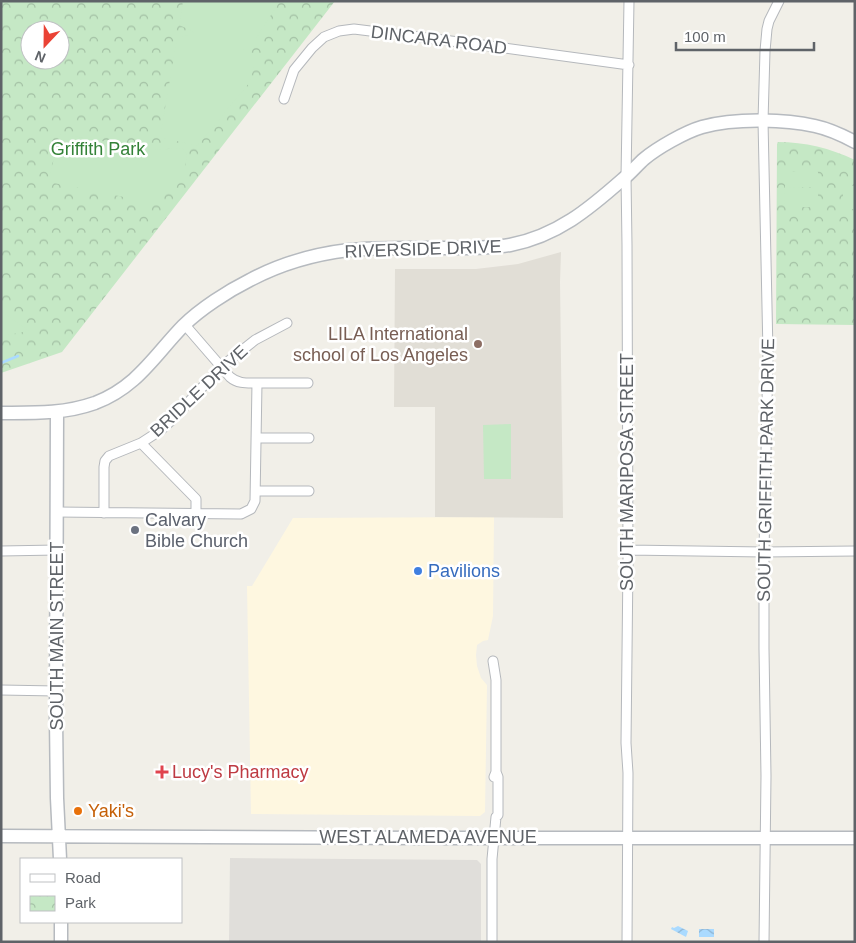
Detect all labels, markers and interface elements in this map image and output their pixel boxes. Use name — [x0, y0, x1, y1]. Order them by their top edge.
north arrow — [20, 20, 70, 70]
scale bar — [676, 20, 814, 52]
street label: DINCARA ROAD — [370, 22, 508, 58]
text: 100 m — [684, 28, 726, 45]
text: N — [32, 48, 48, 66]
park label: Griffith Park — [51, 139, 146, 159]
street label: RIVERSIDE DRIVE — [344, 236, 502, 262]
place label: LILA International school of Los Angeles — [293, 324, 468, 365]
marker: LILA International school of Los Angeles — [472, 338, 484, 350]
street label: SOUTH GRIFFITH PARK DRIVE — [754, 338, 778, 602]
street label: BRIDLE DRIVE — [146, 341, 252, 441]
street label: SOUTH MARIPOSA STREET — [617, 353, 637, 591]
place label: Calvary Bible Church — [145, 510, 248, 551]
marker: Calvary Bible Church — [129, 524, 141, 536]
street label: SOUTH MAIN STREET — [47, 541, 67, 731]
place label: Pavilions — [428, 561, 500, 581]
marker: Pavilions — [412, 565, 424, 577]
place label: Lucy's Pharmacy — [172, 762, 309, 782]
marker: Lucy's Pharmacy — [156, 766, 168, 778]
place label: Yaki's — [88, 801, 134, 821]
marker: Yaki's — [72, 805, 84, 817]
street label: WEST ALAMEDA AVENUE — [319, 827, 537, 847]
legend — [20, 858, 182, 923]
text: Road — [65, 869, 101, 886]
text: Park — [65, 894, 96, 911]

